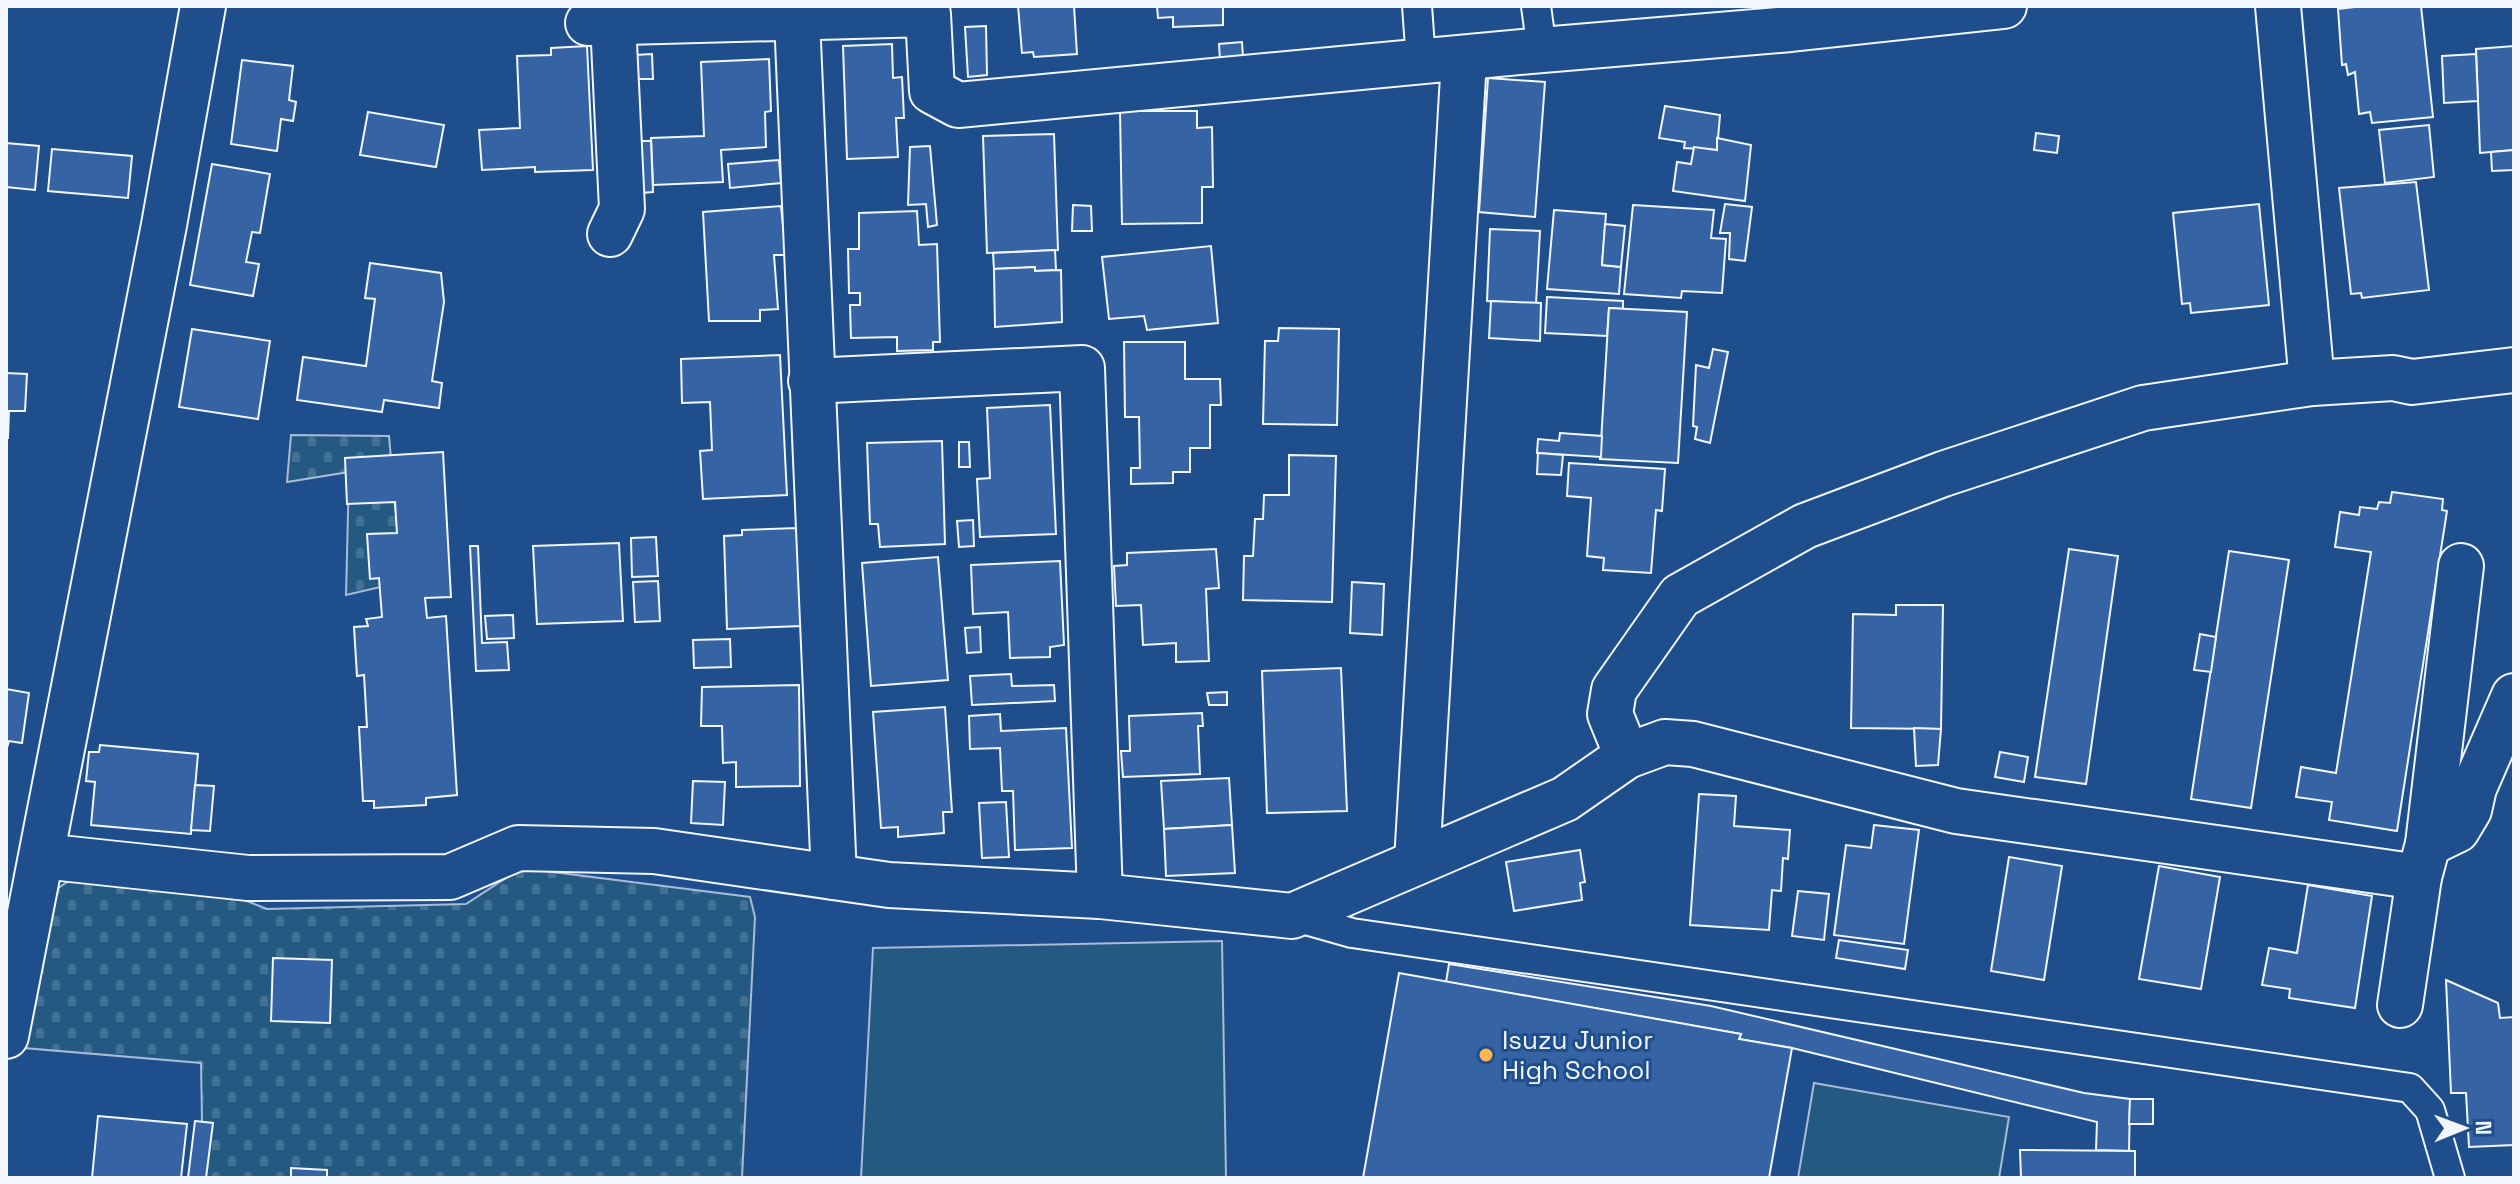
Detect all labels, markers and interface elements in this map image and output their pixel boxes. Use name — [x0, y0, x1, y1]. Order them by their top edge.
place label: Isuzu Junior High School — [1502, 1023, 1653, 1087]
marker: Isuzu Junior High School — [1477, 1046, 1495, 1064]
north arrow — [2424, 1088, 2504, 1168]
text: N — [2470, 1120, 2498, 1135]

